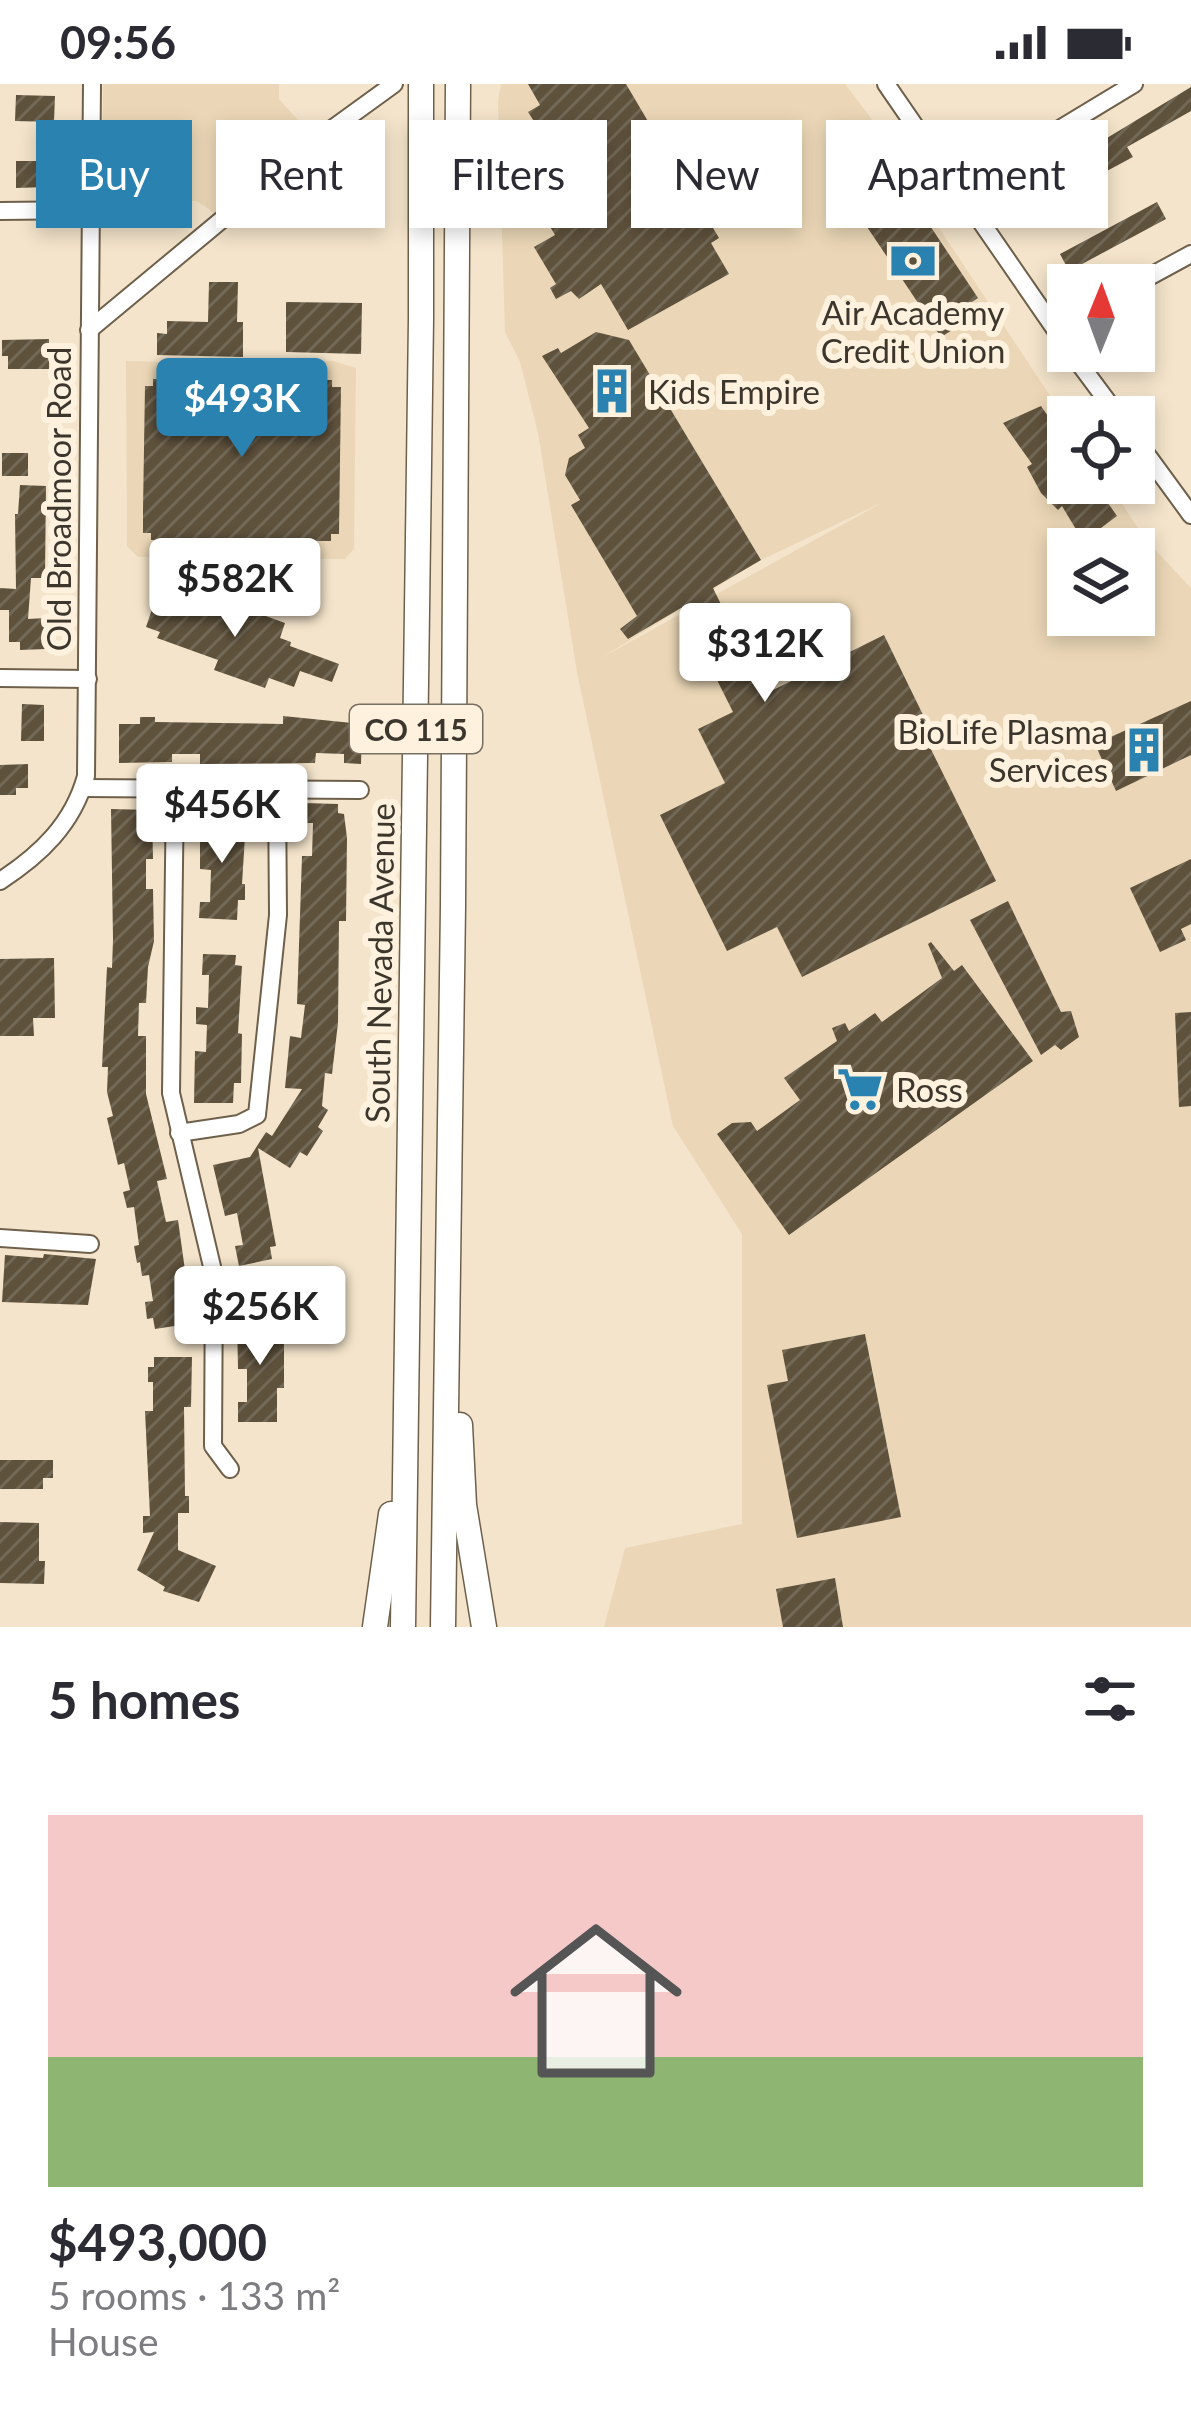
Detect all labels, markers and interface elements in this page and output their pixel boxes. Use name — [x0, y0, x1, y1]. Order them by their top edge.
text: 09:56 — [60, 15, 176, 69]
chip: Buy — [36, 120, 192, 228]
chip: Rent — [216, 120, 385, 228]
chip: Filters — [409, 120, 607, 228]
chip: New — [631, 120, 802, 228]
chip: Apartment — [826, 120, 1108, 228]
bank icon: Air Academy Credit Union — [888, 236, 938, 286]
north arrow — [1047, 264, 1155, 372]
map controls — [1047, 264, 1155, 636]
place label: Air Academy Credit Union — [821, 292, 1005, 370]
street label: Old Broadmoor Road — [38, 347, 78, 651]
pin: $493K — [158, 358, 326, 460]
building icon: Kids Empire — [587, 366, 637, 416]
place label: Kids Empire — [648, 371, 820, 411]
text: $493K — [183, 374, 301, 420]
button: locate — [1047, 396, 1155, 504]
button: layers — [1047, 528, 1155, 636]
pin: $582K — [151, 538, 319, 640]
text: $582K — [176, 554, 294, 600]
pin: $312K — [681, 603, 849, 705]
text: $312K — [706, 619, 824, 665]
road number: CO 115 — [350, 705, 482, 753]
place label: BioLife Plasma Services — [897, 711, 1108, 789]
building icon: BioLife Plasma Services — [1119, 725, 1169, 775]
pin: $456K — [138, 764, 306, 866]
text: $456K — [163, 780, 281, 826]
street label: South Nevada Avenue — [356, 803, 402, 1123]
supermarket icon: Ross — [835, 1064, 885, 1114]
place label: Ross — [896, 1069, 963, 1109]
pin: $256K — [176, 1266, 344, 1368]
text: $256K — [201, 1282, 319, 1328]
icon: filters — [1077, 1666, 1143, 1732]
text: 5 homes — [48, 1669, 240, 1730]
icon: home — [488, 1893, 704, 2109]
text: $493,000 — [48, 2211, 267, 2272]
text: 5 rooms · 133 m² — [48, 2272, 340, 2318]
text: House — [48, 2318, 159, 2364]

